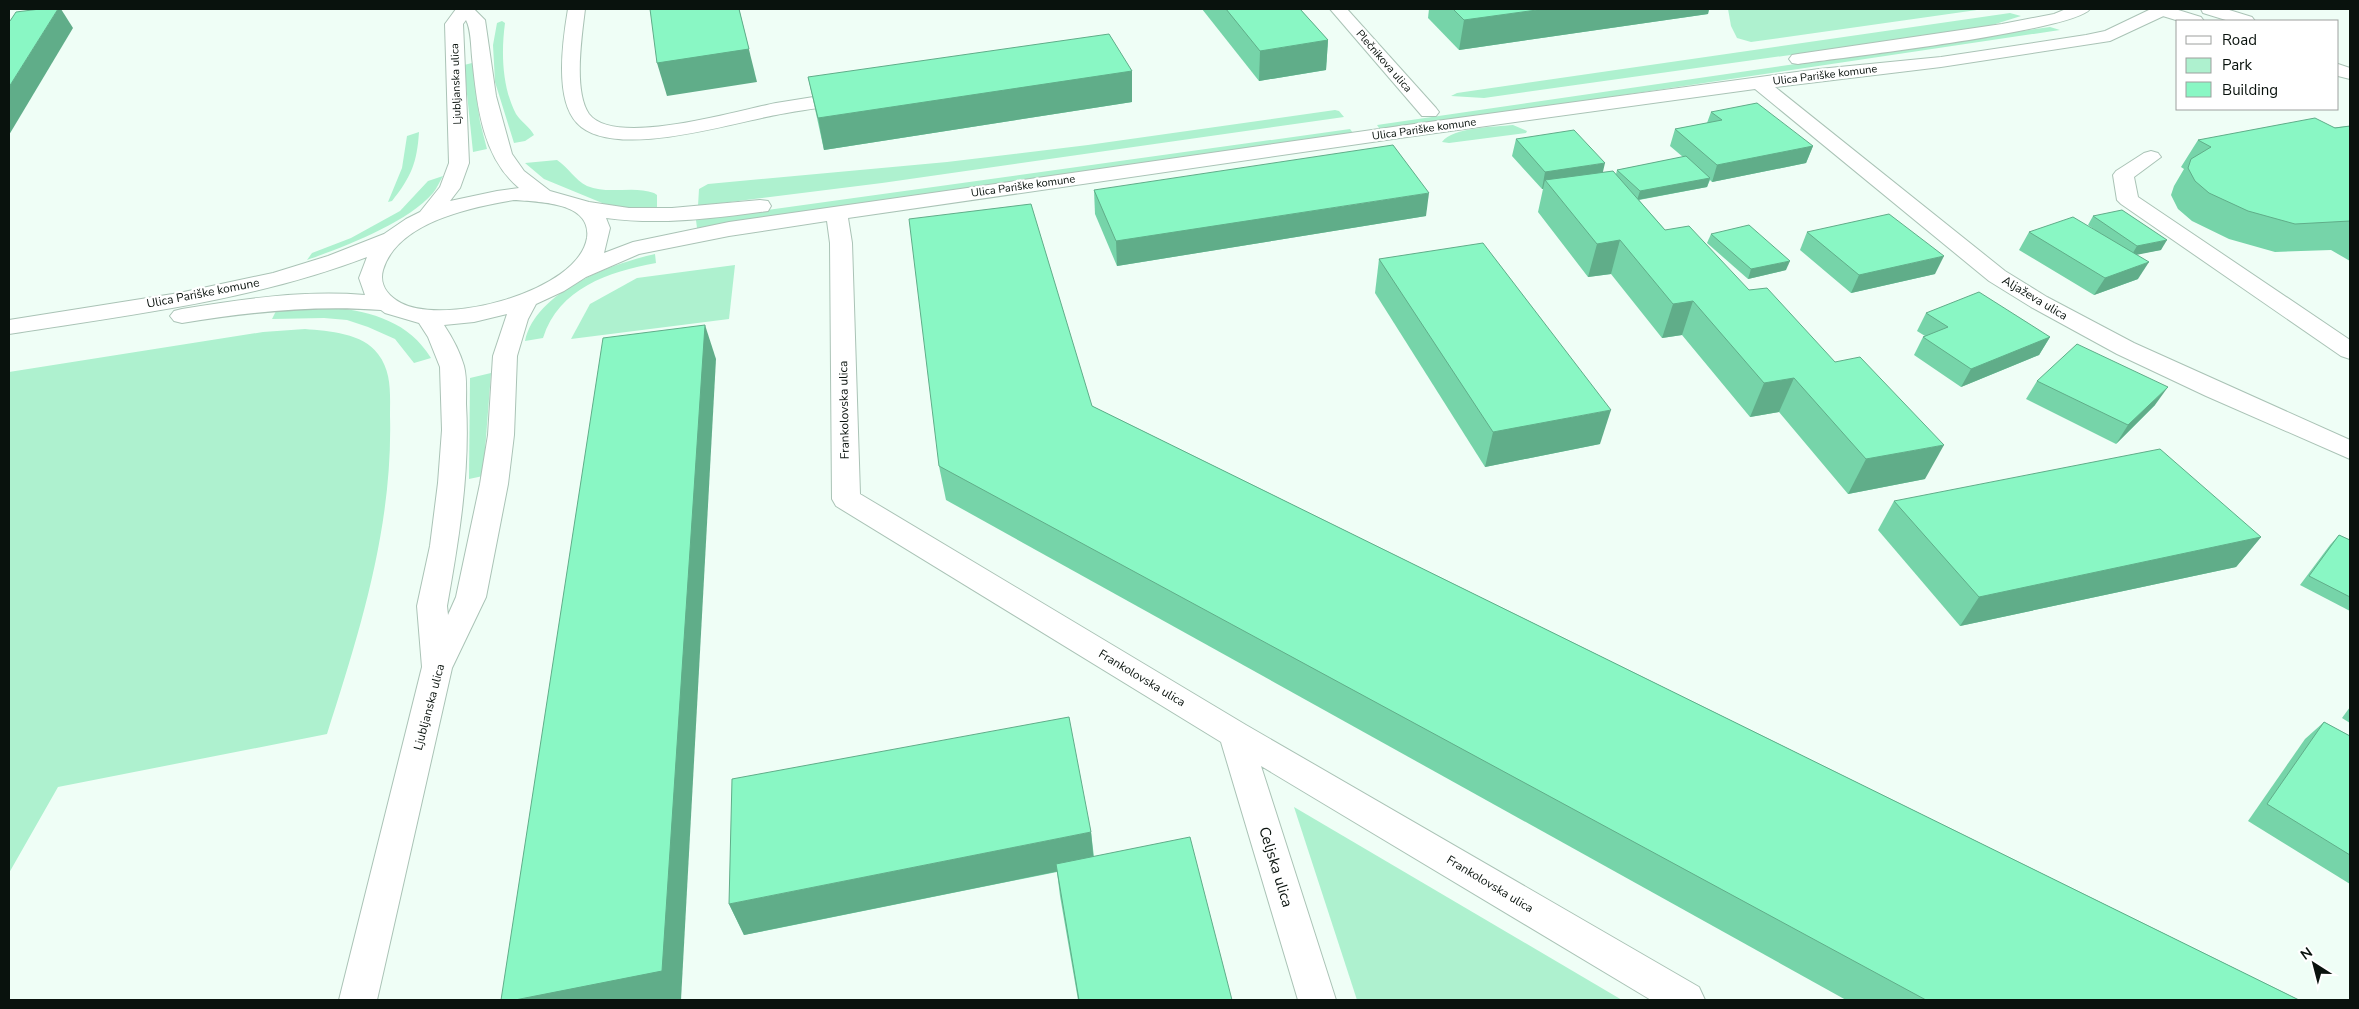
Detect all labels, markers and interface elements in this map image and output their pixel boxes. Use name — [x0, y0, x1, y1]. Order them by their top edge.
legend — [2176, 20, 2339, 110]
street label: Plečnikova ulica — [1353, 27, 1415, 96]
text: Road — [2222, 30, 2257, 50]
street label: Ljubljanska ulica — [447, 43, 465, 125]
text: Park — [2222, 55, 2252, 75]
street label: Ulica Pariške komune — [1772, 61, 1878, 89]
text: Building — [2222, 80, 2278, 100]
street label: Ulica Pariške komune — [1371, 114, 1477, 144]
street label: Ulica Pariške komune — [970, 171, 1076, 201]
street label: Aljaževa ulica — [1999, 272, 2071, 324]
street label: Ulica Pariške komune — [145, 274, 261, 312]
street label: Frankolovska ulica — [835, 361, 853, 459]
street label: Frankolovska ulica — [1096, 646, 1188, 710]
street label: Ljubljanska ulica — [410, 662, 448, 752]
street label: Celjska ulica — [1254, 824, 1298, 910]
street label: Frankolovska ulica — [1444, 852, 1536, 916]
north arrow — [2289, 939, 2339, 989]
text: N — [2297, 943, 2316, 965]

